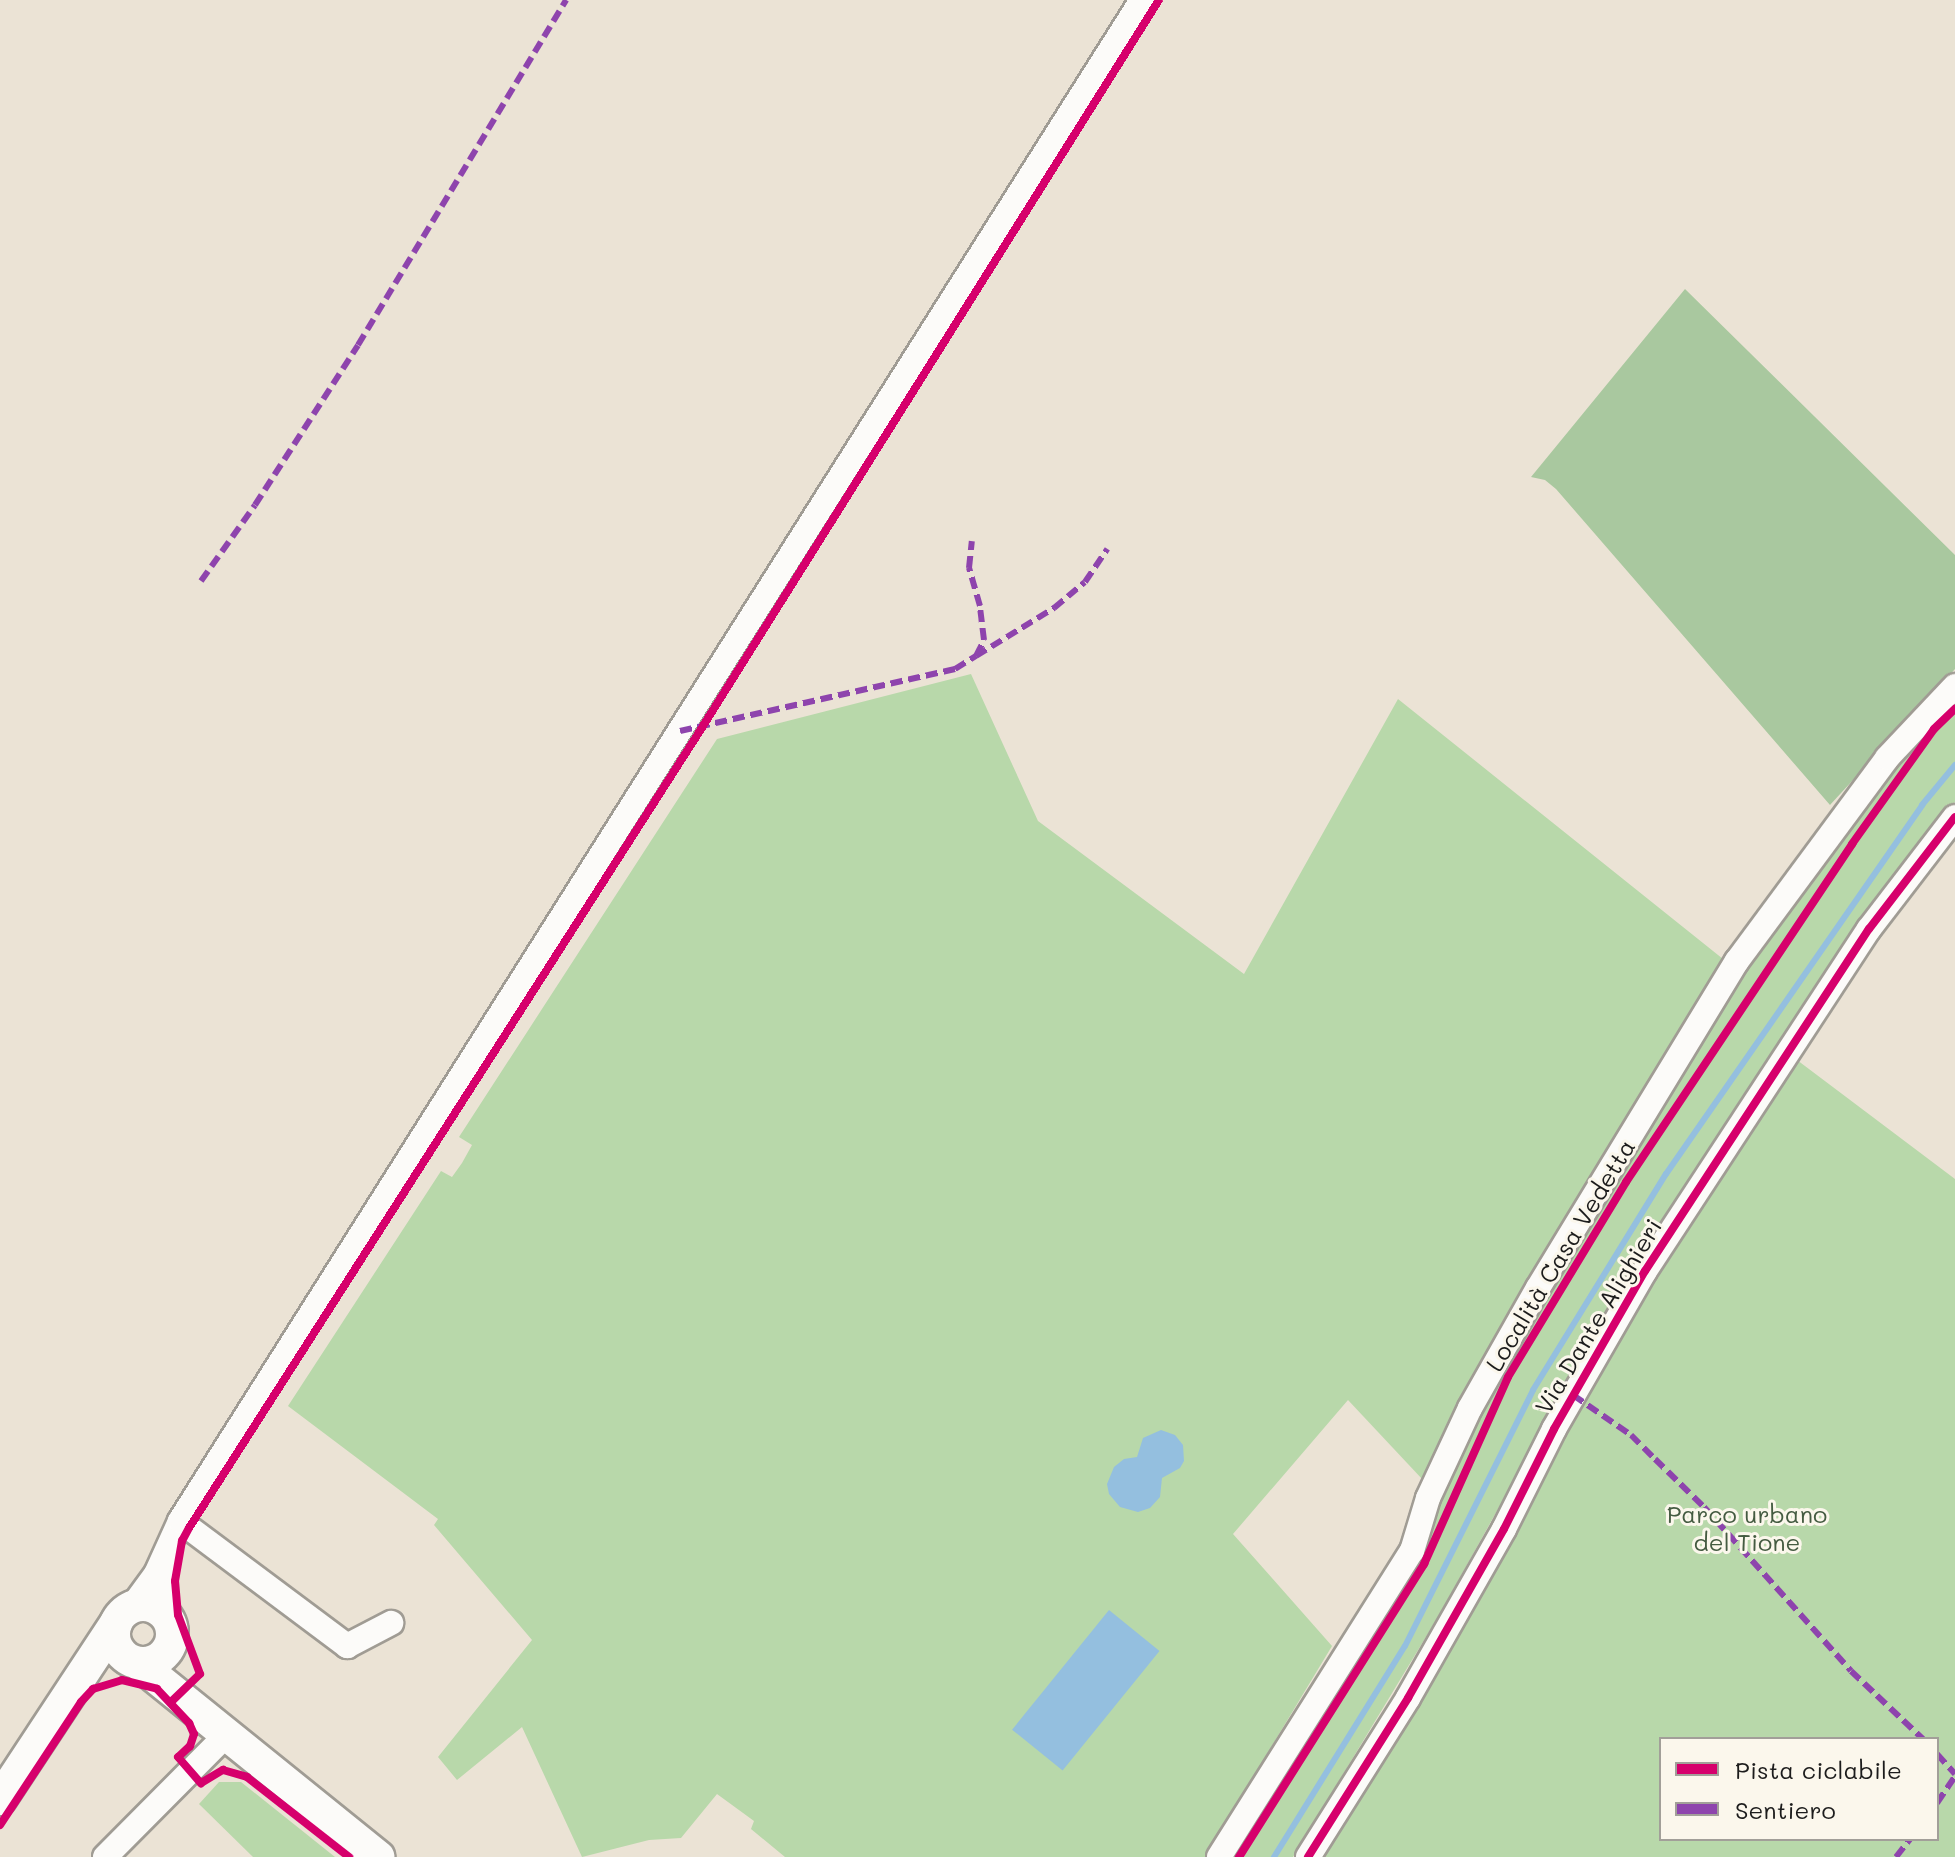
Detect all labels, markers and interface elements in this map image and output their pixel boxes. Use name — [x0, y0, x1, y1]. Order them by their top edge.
street label: Località Casa Vedetta — [1479, 1134, 1641, 1376]
street label: Via Dante Alighieri — [1528, 1213, 1668, 1419]
park label: Parco urbano del Tione — [1667, 1500, 1827, 1556]
legend — [1659, 1737, 1939, 1841]
text: Pista ciclabile — [1735, 1754, 1902, 1785]
text: Sentiero — [1735, 1794, 1836, 1825]

